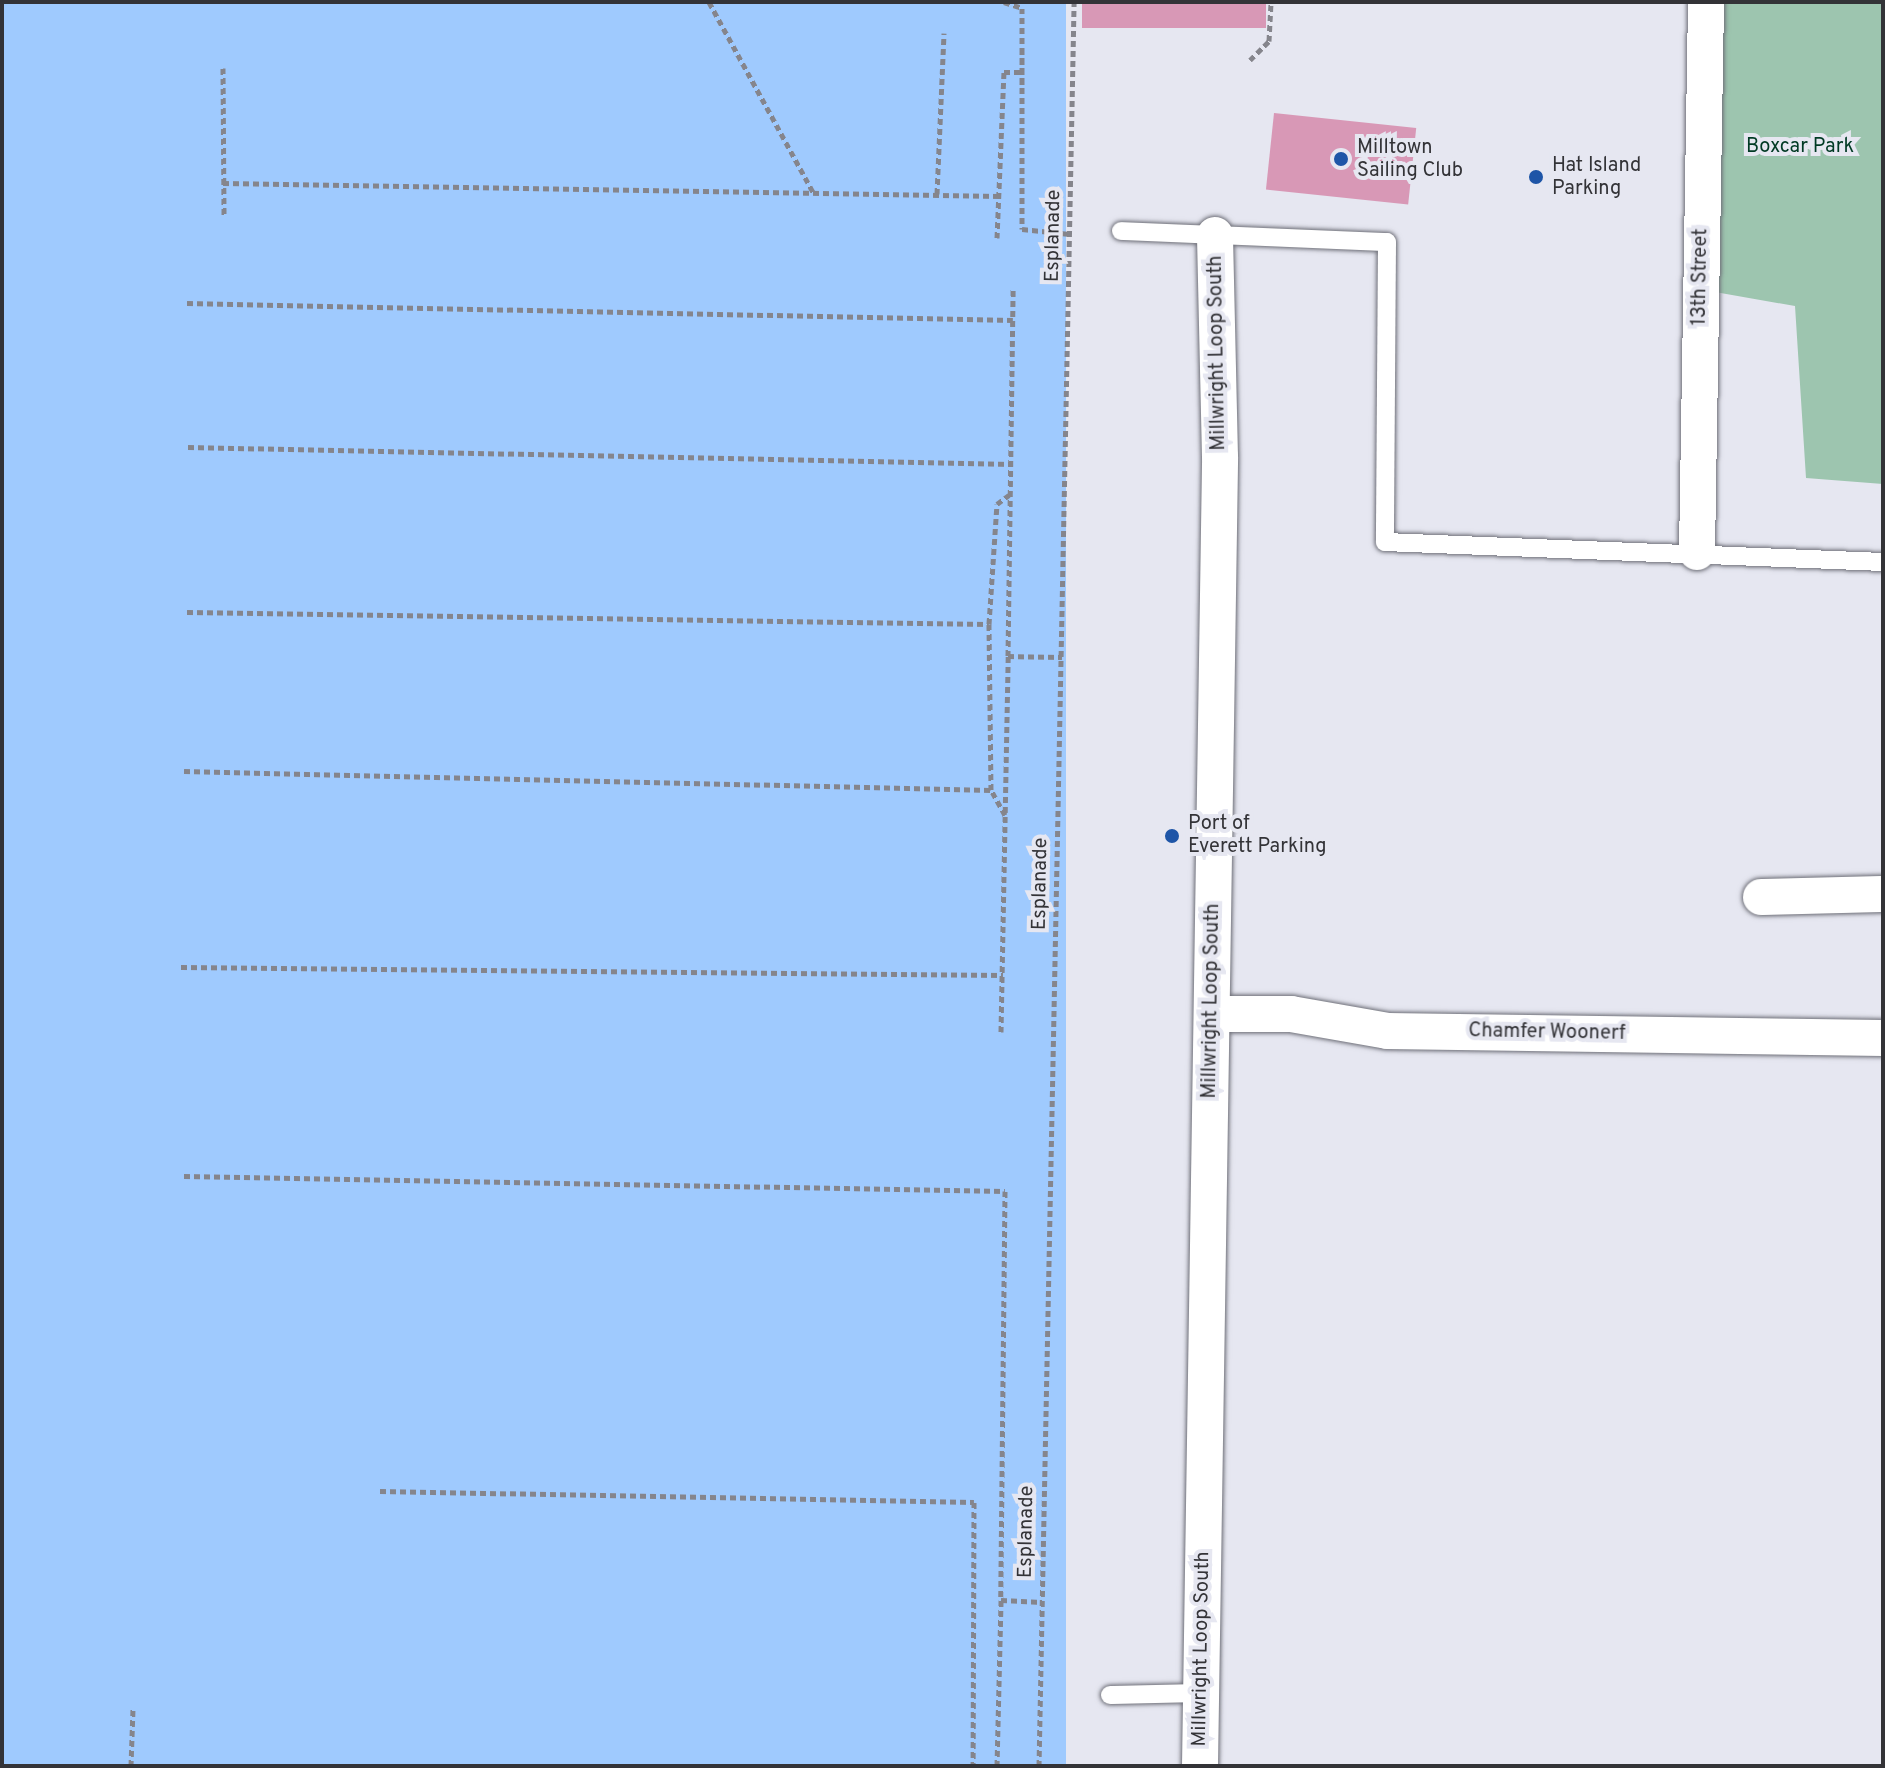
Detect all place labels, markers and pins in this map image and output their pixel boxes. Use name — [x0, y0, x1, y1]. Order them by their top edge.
place label: Milltown Sailing Club — [1357, 136, 1463, 183]
marker: Milltown Sailing Club — [1332, 150, 1350, 168]
place label: Hat Island Parking — [1552, 154, 1641, 201]
marker: Hat Island Parking — [1527, 168, 1545, 186]
place label: Port of Everett Parking — [1188, 812, 1327, 859]
marker: Port of Everett Parking — [1163, 827, 1181, 845]

